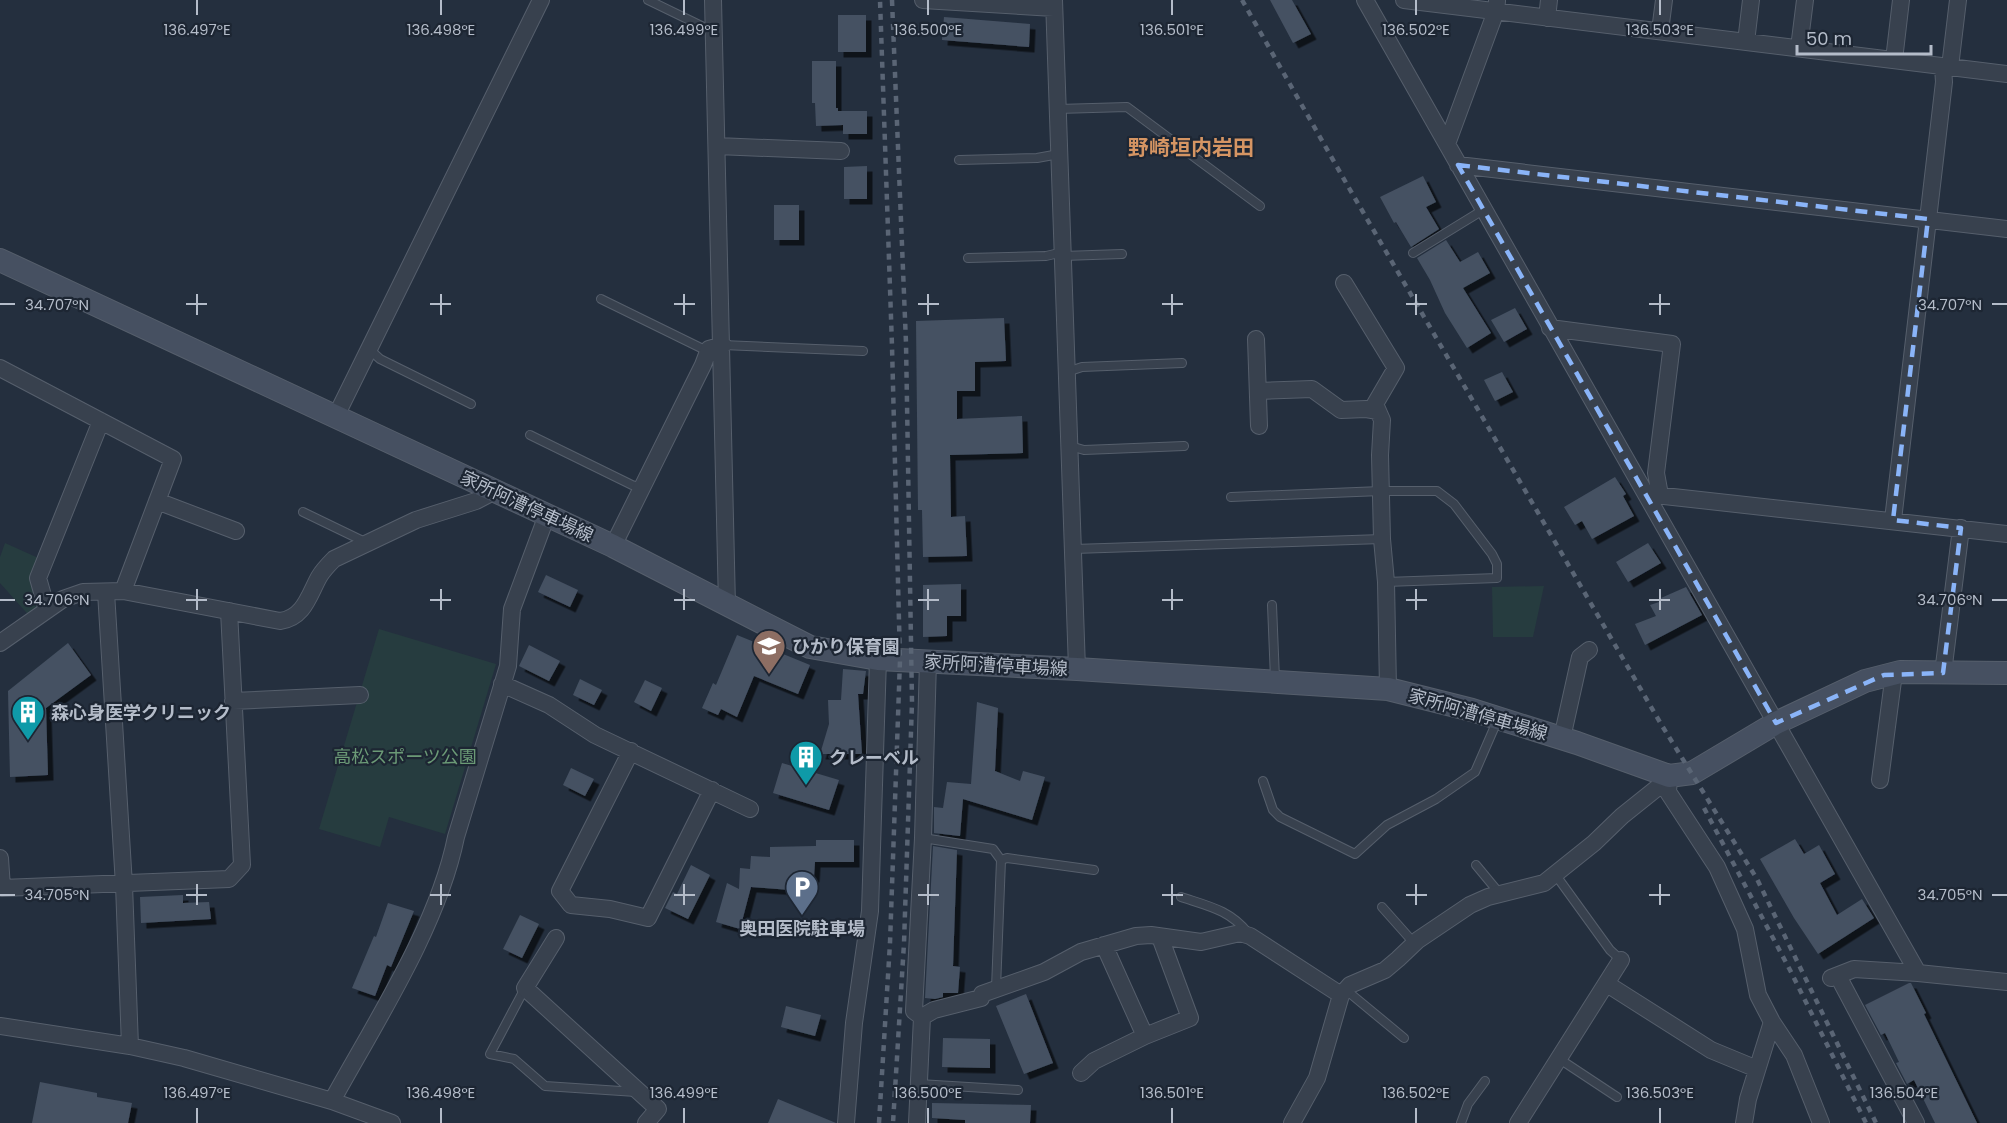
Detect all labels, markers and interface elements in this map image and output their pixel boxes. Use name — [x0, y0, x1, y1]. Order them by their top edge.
scale bar — [1797, 18, 1930, 56]
text: 136.497°E — [163, 19, 231, 40]
text: 136.498°E — [407, 19, 475, 40]
text: 136.499°E — [650, 19, 718, 40]
text: 136.500°E — [894, 19, 962, 40]
text: 136.501°E — [1140, 19, 1204, 40]
text: 136.502°E — [1382, 19, 1450, 40]
text: 136.503°E — [1626, 19, 1694, 40]
text: 50 m — [1806, 26, 1852, 51]
district label: 野崎垣内岩田 — [1128, 133, 1254, 162]
text: 34.707°N — [25, 294, 89, 315]
text: 34.707°N — [1918, 294, 1982, 315]
street label: 家所阿漕停車場線 — [456, 464, 598, 548]
text: 34.706°N — [24, 589, 90, 610]
text: 34.706°N — [1917, 589, 1983, 610]
school or university icon: ひかり保育園 — [751, 628, 787, 675]
place label: ひかり保育園 — [792, 634, 900, 659]
street label: 家所阿漕停車場線 — [923, 649, 1069, 681]
street label: 家所阿漕停車場線 — [1405, 682, 1551, 746]
building icon: 森心身医学クリニック — [10, 694, 46, 741]
place label: 森心身医学クリニック — [51, 700, 231, 725]
building icon: クレーベル — [788, 739, 824, 786]
park label: 高松スポーツ公園 — [333, 744, 477, 769]
place label: クレーベル — [829, 745, 919, 770]
parking icon: 奥田医院駐車場 — [784, 869, 820, 916]
text: 34.705°N — [24, 884, 90, 905]
text: 34.705°N — [1917, 884, 1983, 905]
place label: 奥田医院駐車場 — [739, 916, 865, 941]
text: 136.497°E — [163, 1082, 231, 1103]
text: 136.498°E — [407, 1082, 475, 1103]
text: 136.499°E — [650, 1082, 718, 1103]
text: 136.500°E — [894, 1082, 962, 1103]
text: 136.501°E — [1140, 1082, 1204, 1103]
text: 136.502°E — [1382, 1082, 1450, 1103]
text: 136.503°E — [1626, 1082, 1694, 1103]
text: 136.504°E — [1870, 1082, 1938, 1103]

